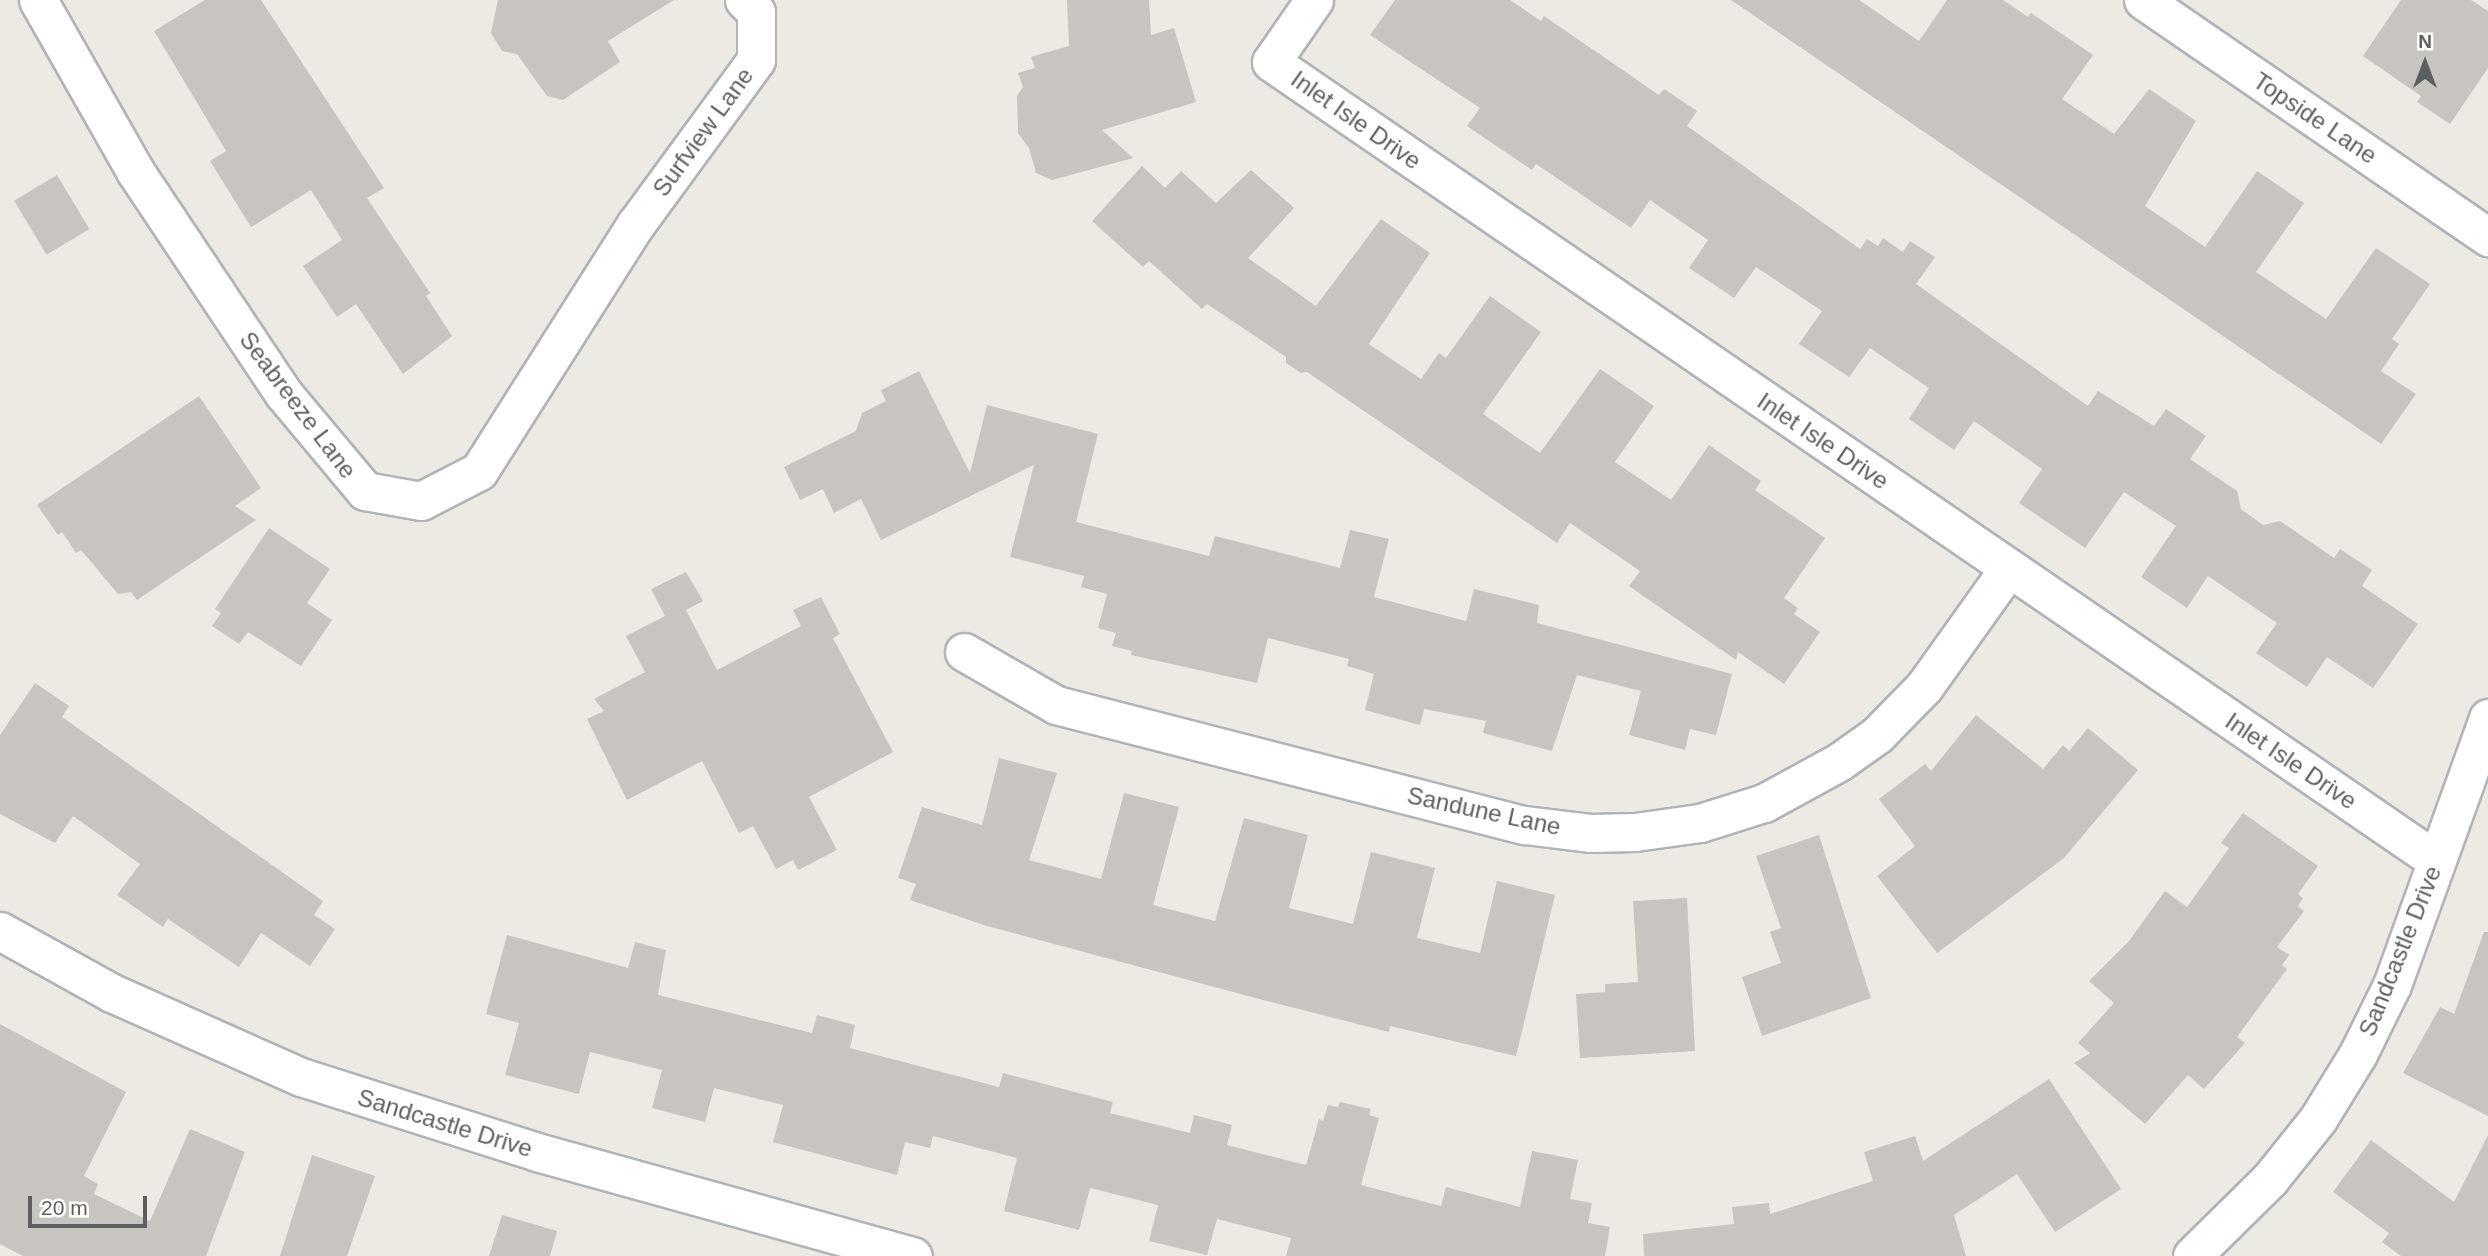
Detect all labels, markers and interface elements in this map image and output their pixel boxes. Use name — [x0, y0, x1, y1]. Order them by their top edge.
north arrow — [2390, 28, 2460, 98]
text: N — [2418, 31, 2432, 52]
street label: Surfview Lane — [647, 62, 759, 202]
street label: Inlet Isle Drive — [1285, 65, 1427, 175]
street label: Topside Lane — [2248, 66, 2382, 170]
street label: Seabreeze Lane — [233, 326, 363, 484]
street label: Inlet Isle Drive — [1752, 387, 1894, 495]
street label: Inlet Isle Drive — [2220, 707, 2362, 815]
street label: Sandune Lane — [1405, 781, 1563, 841]
street label: Sandcastle Drive — [2353, 862, 2447, 1040]
street label: Sandcastle Drive — [354, 1083, 536, 1163]
scale bar — [32, 1182, 150, 1226]
text: 20 m — [41, 1196, 88, 1219]

